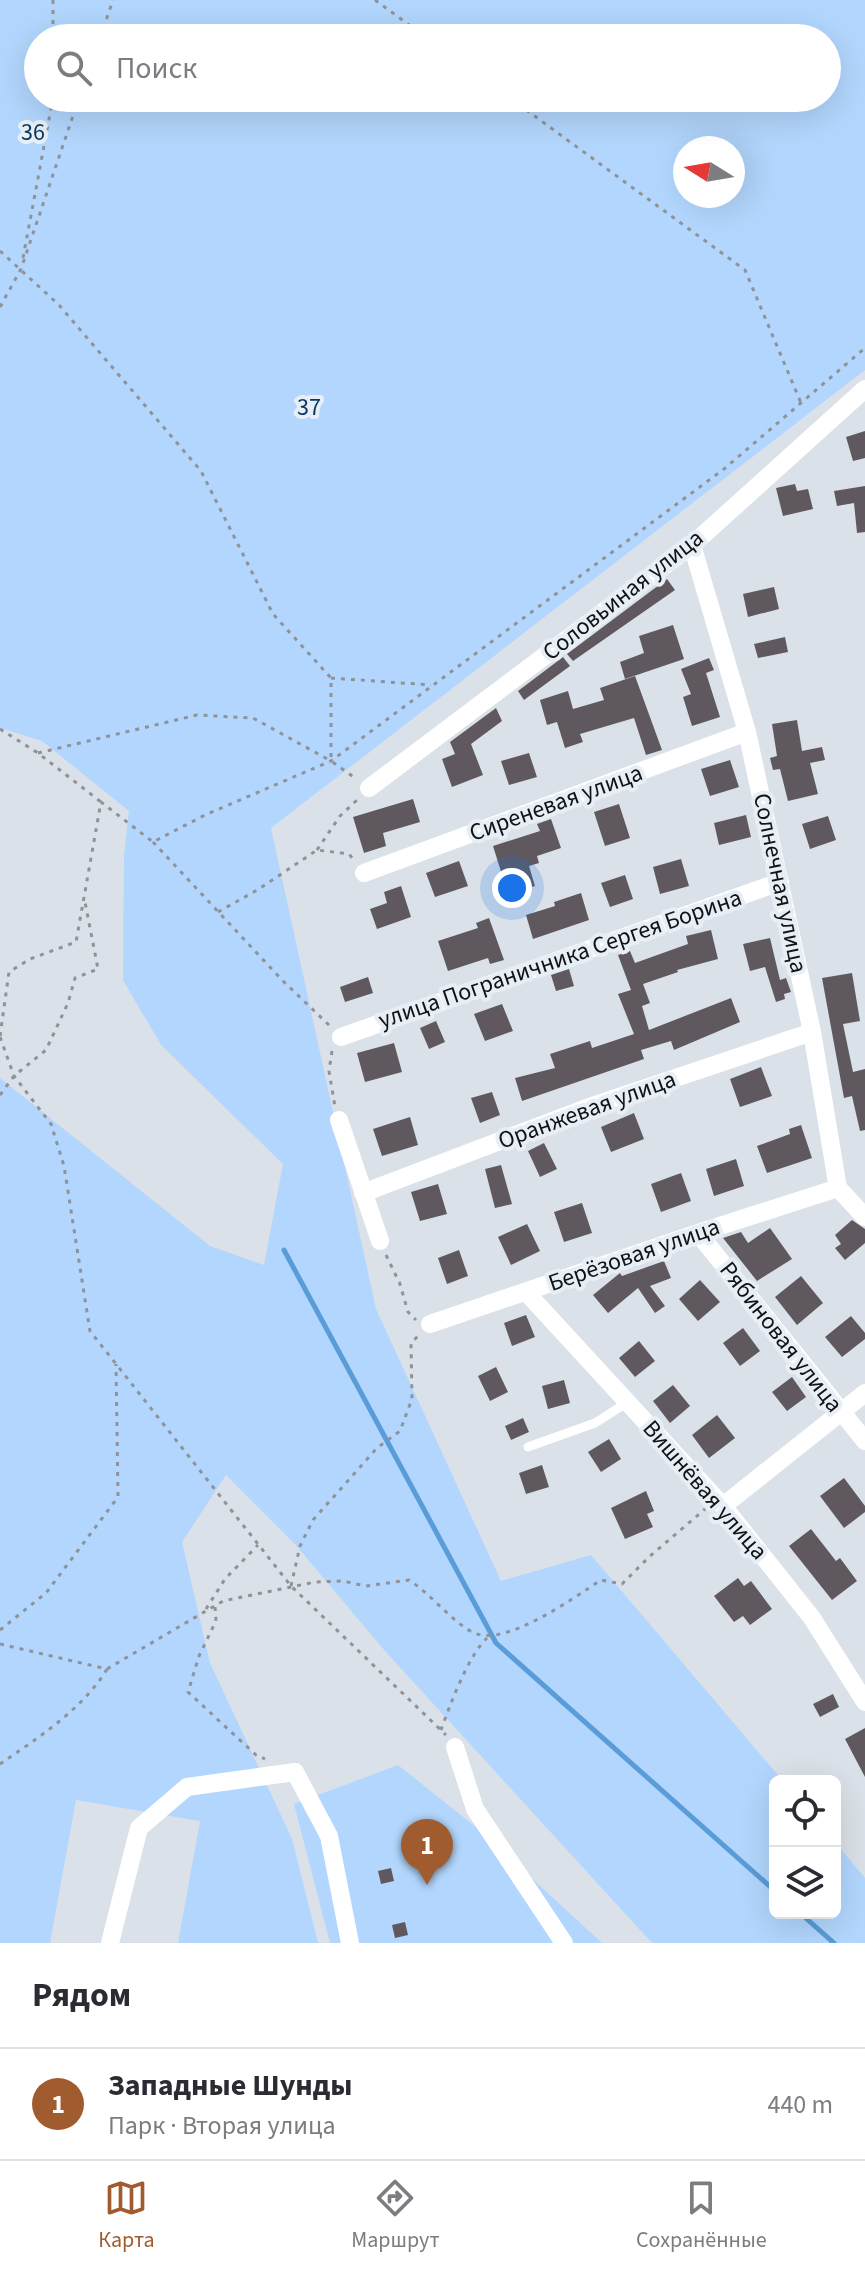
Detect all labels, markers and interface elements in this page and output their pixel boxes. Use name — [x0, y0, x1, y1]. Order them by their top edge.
search box — [24, 24, 841, 112]
icon: search — [52, 46, 96, 90]
text: Поиск — [116, 47, 197, 90]
park label: 36 — [21, 115, 45, 150]
north arrow — [673, 136, 745, 208]
park label: 37 — [297, 390, 321, 425]
street label: Соловьиная улица — [535, 521, 711, 669]
street label: Сиреневая улица — [464, 755, 648, 851]
street label: Солнечная улица — [744, 790, 816, 976]
your location — [492, 868, 532, 908]
street label: улица Пограничника Сергея Борина — [374, 880, 746, 1038]
street label: Оранжевая улица — [493, 1062, 681, 1158]
street label: Берёзовая улица — [544, 1209, 724, 1301]
street label: Рябиновая улица — [711, 1254, 851, 1420]
street label: Вишнёвая улица — [634, 1412, 776, 1568]
map controls — [769, 1775, 841, 1919]
button: locate — [769, 1775, 841, 1847]
pin: 1 — [401, 1819, 453, 1885]
button: layers — [769, 1847, 841, 1919]
text: Рядом — [32, 1971, 131, 2020]
text: Западные Шунды — [108, 2064, 352, 2107]
text: 1 — [51, 2086, 65, 2123]
text: 440 m — [767, 2086, 833, 2123]
text: Парк · Вторая улица — [108, 2107, 336, 2144]
tab: Карта — [98, 2176, 155, 2256]
tab: Маршрут — [351, 2176, 440, 2256]
tab: Сохранённые — [636, 2176, 767, 2256]

